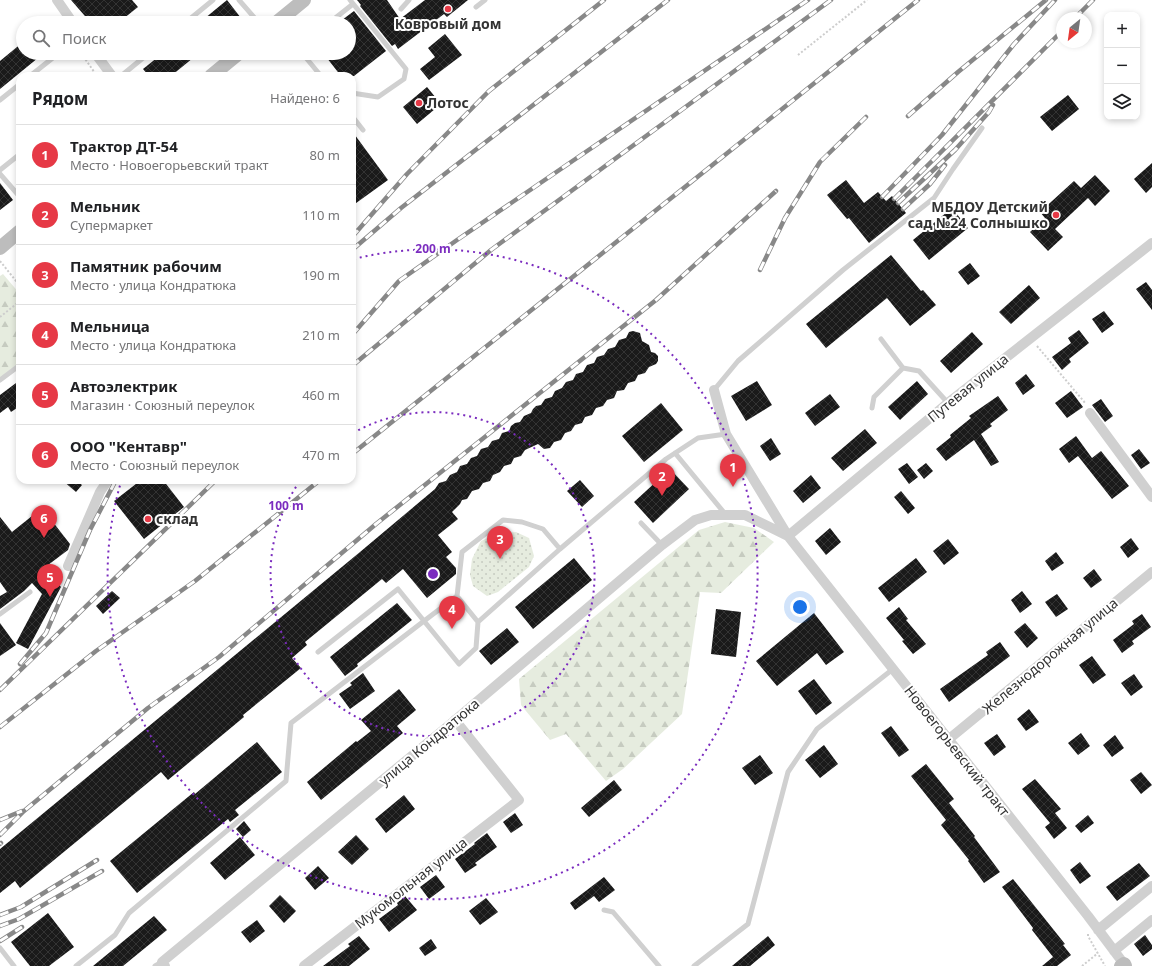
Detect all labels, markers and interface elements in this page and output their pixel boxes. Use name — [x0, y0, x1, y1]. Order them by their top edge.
marker: Ковровый дом — [443, 4, 453, 14]
north arrow — [1056, 12, 1092, 48]
map controls — [1104, 12, 1140, 120]
button: + — [1104, 12, 1140, 48]
place label: Ковровый дом — [395, 14, 501, 33]
search box — [16, 16, 356, 60]
icon: search — [30, 27, 52, 49]
text: Поиск — [62, 28, 107, 48]
button: − — [1104, 48, 1140, 84]
button: layers — [1104, 84, 1140, 120]
text: Рядом — [32, 87, 88, 110]
text: Найдено: 6 — [270, 89, 340, 107]
place label: Лотос — [427, 93, 469, 112]
marker: Лотос — [414, 98, 424, 108]
text: Трактор ДТ-54 — [70, 136, 178, 156]
text: 1 — [41, 146, 49, 164]
text: 80 m — [310, 146, 340, 164]
text: Место · Новоегорьевский тракт — [70, 156, 269, 174]
text: Мельник — [70, 196, 140, 216]
place label: МБДОУ Детский сад №24 Солнышко — [908, 197, 1048, 232]
text: 2 — [41, 206, 49, 224]
text: 110 m — [302, 206, 340, 224]
marker: МБДОУ Детский сад №24 Солнышко — [1051, 210, 1061, 220]
text: Супермаркет — [70, 216, 153, 234]
text: 200 m — [415, 240, 451, 257]
text: Памятник рабочим — [70, 256, 222, 276]
text: 3 — [41, 266, 49, 284]
text: 190 m — [302, 266, 340, 284]
text: Место · улица Кондратюка — [70, 276, 236, 294]
text: Мельница — [70, 316, 150, 336]
text: 4 — [41, 326, 49, 344]
text: 210 m — [302, 326, 340, 344]
text: Место · улица Кондратюка — [70, 336, 236, 354]
street label: Путевая улица — [923, 349, 1012, 426]
text: Автоэлектрик — [70, 376, 178, 396]
text: 5 — [41, 386, 49, 404]
text: 460 m — [302, 386, 340, 404]
text: Магазин · Союзный переулок — [70, 396, 255, 414]
text: ООО "Кентавр" — [70, 436, 187, 456]
text: 6 — [41, 446, 49, 464]
text: 470 m — [302, 446, 340, 464]
pin: 1 — [720, 454, 746, 487]
text: Место · Союзный переулок — [70, 456, 239, 474]
pin: 2 — [649, 463, 675, 496]
text: 100 m — [268, 497, 304, 514]
pin: 6 — [31, 505, 57, 538]
place label: склад — [156, 509, 198, 528]
marker: склад — [143, 514, 153, 524]
pin: 3 — [487, 526, 513, 559]
pin: 5 — [37, 564, 63, 597]
centre of rings — [426, 567, 440, 581]
street label: Железнодорожная улица — [978, 593, 1121, 718]
pin: 4 — [439, 596, 465, 629]
your location — [790, 597, 810, 617]
street label: Новоегорьевский тракт — [900, 681, 1015, 820]
street label: улица Кондратюка — [374, 694, 483, 789]
street label: Мукомольная улица — [350, 833, 471, 933]

